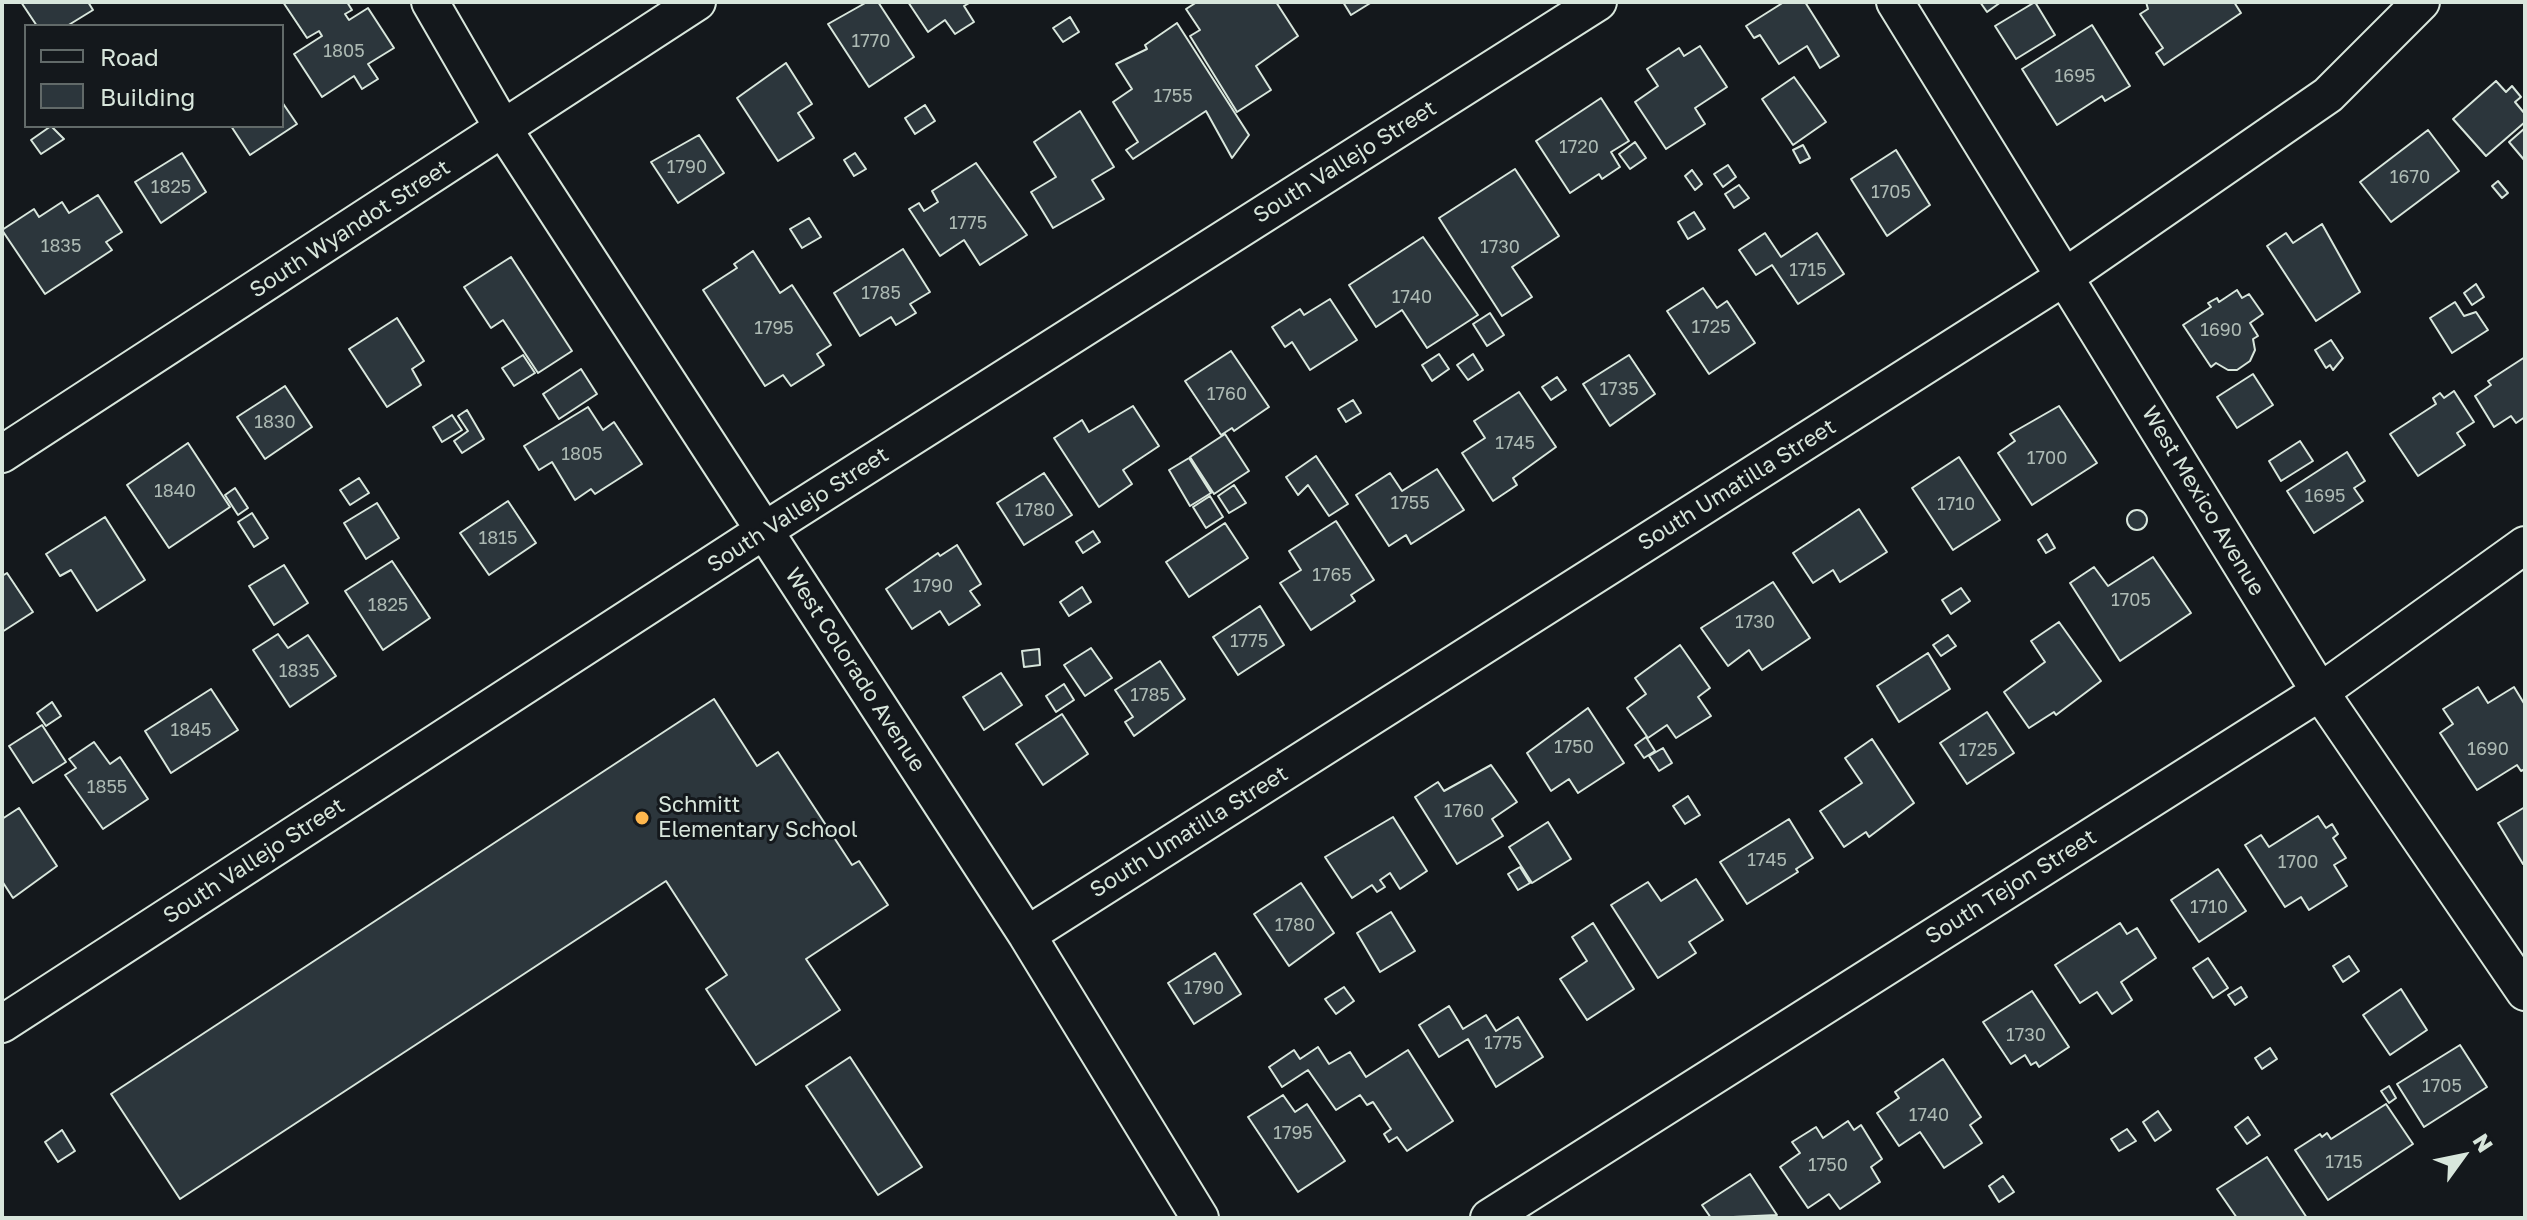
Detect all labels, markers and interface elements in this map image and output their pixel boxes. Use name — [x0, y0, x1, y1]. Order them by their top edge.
legend — [24, 24, 284, 128]
house number: 1770 — [852, 30, 890, 52]
house number: 1805 — [323, 40, 365, 62]
text: Road — [100, 42, 159, 71]
house number: 1695 — [2055, 65, 2095, 87]
text: Building — [100, 82, 195, 111]
house number: 1755 — [1153, 85, 1193, 107]
street label: South Vallejo Street — [1249, 95, 1441, 229]
house number: 1720 — [1559, 136, 1599, 158]
street label: South Wyandot Street — [245, 154, 455, 304]
house number: 1790 — [667, 156, 707, 178]
house number: 1670 — [2390, 166, 2430, 188]
house number: 1825 — [151, 176, 191, 198]
house number: 1705 — [1871, 181, 1911, 203]
house number: 1775 — [949, 212, 987, 234]
house number: 1835 — [41, 235, 81, 257]
house number: 1730 — [1480, 236, 1520, 258]
house number: 1715 — [1789, 259, 1827, 281]
house number: 1785 — [861, 282, 901, 304]
house number: 1740 — [1392, 286, 1432, 308]
house number: 1725 — [1691, 316, 1731, 338]
house number: 1795 — [754, 317, 794, 339]
house number: 1690 — [2200, 319, 2242, 341]
house number: 1735 — [1599, 378, 1639, 400]
house number: 1760 — [1207, 383, 1247, 405]
street label: West Mexico Avenue — [2136, 401, 2270, 601]
house number: 1830 — [254, 411, 296, 433]
street label: South Umatilla Street — [1633, 413, 1841, 557]
house number: 1745 — [1495, 432, 1535, 454]
street label: South Vallejo Street — [702, 442, 894, 578]
house number: 1805 — [561, 443, 603, 465]
house number: 1700 — [2027, 447, 2067, 469]
house number: 1840 — [154, 480, 196, 502]
house number: 1695 — [2305, 485, 2345, 507]
house number: 1755 — [1390, 492, 1430, 514]
house number: 1710 — [1937, 493, 1975, 515]
house number: 1780 — [1015, 499, 1055, 521]
house number: 1815 — [479, 527, 517, 549]
street label: West Colorado Avenue — [779, 563, 931, 777]
house number: 1765 — [1312, 564, 1352, 586]
house number: 1790 — [913, 575, 953, 597]
house number: 1705 — [2111, 589, 2151, 611]
house number: 1825 — [368, 594, 408, 616]
house number: 1730 — [1735, 611, 1775, 633]
house number: 1775 — [1230, 630, 1268, 652]
house number: 1835 — [279, 660, 319, 682]
house number: 1785 — [1130, 684, 1170, 706]
house number: 1845 — [170, 719, 212, 741]
house number: 1750 — [1554, 736, 1594, 758]
house number: 1690 — [2467, 738, 2509, 760]
house number: 1725 — [1958, 739, 1998, 761]
street label: South Umatilla Street — [1085, 760, 1293, 904]
house number: 1855 — [87, 776, 127, 798]
place label: Schmitt Elementary School — [658, 792, 858, 844]
street label: South Vallejo Street — [158, 793, 350, 929]
house number: 1760 — [1444, 800, 1484, 822]
marker: Schmitt Elementary School — [633, 809, 651, 827]
street label: South Tejon Street — [1921, 824, 2101, 950]
house number: 1745 — [1747, 849, 1787, 871]
house number: 1700 — [2278, 851, 2318, 873]
house number: 1710 — [2190, 896, 2228, 918]
house number: 1780 — [1275, 914, 1315, 936]
house number: 1790 — [1184, 977, 1224, 999]
house number: 1730 — [2006, 1024, 2046, 1046]
house number: 1775 — [1484, 1032, 1522, 1054]
house number: 1705 — [2422, 1075, 2462, 1097]
house number: 1740 — [1909, 1104, 1949, 1126]
north arrow — [2423, 1116, 2503, 1196]
house number: 1795 — [1273, 1122, 1313, 1144]
text: N — [2468, 1128, 2499, 1157]
house number: 1715 — [2325, 1151, 2363, 1173]
house number: 1750 — [1808, 1154, 1848, 1176]

